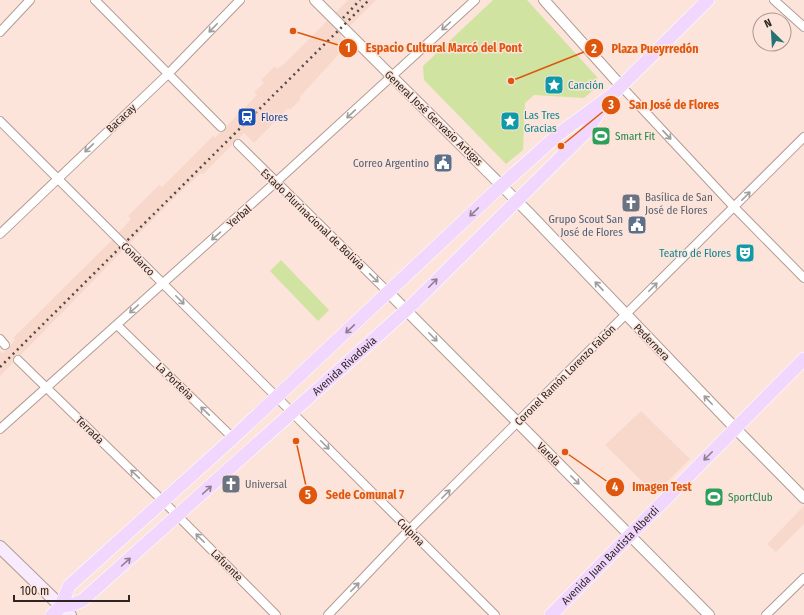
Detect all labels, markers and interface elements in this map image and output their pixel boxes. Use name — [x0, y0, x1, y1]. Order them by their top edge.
north arrow — [752, 12, 792, 52]
text: N — [762, 16, 774, 31]
one-way arrow — [441, 22, 452, 31]
one-way arrow — [208, 23, 217, 33]
callout: Espacio Cultural Marcó del Pont — [338, 36, 530, 60]
callout: Plaza Pueyrredón — [584, 36, 707, 60]
text: 1 — [345, 41, 351, 55]
text: Espacio Cultural Marcó del Pont — [366, 41, 523, 55]
text: 2 — [590, 42, 597, 56]
text: Plaza Pueyrredón — [612, 42, 698, 56]
street label: General José Gervasio Artigas — [382, 68, 486, 169]
place icon: Canción — [543, 74, 565, 96]
place label: Canción — [568, 79, 604, 92]
callout: San José de Flores — [601, 93, 727, 117]
text: 3 — [607, 98, 614, 112]
text: San José de Flores — [629, 98, 720, 112]
street label: Bacacay — [104, 101, 139, 135]
station icon: Flores — [236, 106, 258, 128]
one-way arrow — [346, 109, 356, 118]
place label: Las Tres Gracias — [524, 109, 560, 135]
place icon: Las Tres Gracias — [499, 110, 521, 132]
place label: Flores — [261, 111, 288, 124]
sports icon: Smart Fit — [590, 125, 612, 147]
place label: Smart Fit — [615, 130, 656, 143]
one-way arrow — [662, 130, 672, 140]
one-way arrow — [84, 143, 94, 153]
public building icon: Correo Argentino — [432, 152, 454, 174]
place label: Correo Argentino — [353, 157, 429, 170]
street label: Estado Plurinacional de Bolivia — [258, 166, 367, 272]
place label: Basílica de San José de Flores — [645, 191, 713, 217]
one-way arrow — [741, 191, 751, 201]
church icon: Basílica de San José de Flores — [620, 192, 642, 214]
street label: Yerbal — [224, 202, 254, 230]
one-way arrow — [469, 207, 479, 217]
place label: Grupo Scout San José de Flores — [549, 213, 623, 239]
public building icon: Grupo Scout San José de Flores — [626, 214, 648, 236]
one-way arrow — [211, 231, 221, 240]
street label: Condarco — [118, 240, 157, 279]
theatre icon: Teatro de Flores — [734, 242, 756, 264]
place label: Teatro de Flores — [659, 247, 731, 260]
one-way arrow — [369, 273, 379, 283]
one-way arrow — [428, 278, 438, 288]
one-way arrow — [594, 281, 603, 291]
one-way arrow — [648, 282, 658, 291]
one-way arrow — [175, 295, 185, 305]
one-way arrow — [129, 304, 139, 314]
street label: Pedernera — [631, 321, 672, 363]
street label: Coronel Ramón Lorenzo Falcón — [512, 322, 618, 428]
one-way arrow — [345, 324, 355, 334]
one-way arrow — [428, 332, 437, 342]
street label: Avenida Rivadavia — [310, 334, 379, 398]
street label: La Porteña — [153, 360, 196, 403]
one-way arrow — [703, 395, 713, 405]
one-way arrow — [200, 406, 210, 415]
street label: Terrada — [73, 414, 106, 447]
one-way arrow — [320, 440, 330, 450]
street label: Varela — [534, 440, 563, 469]
one-way arrow — [703, 451, 712, 461]
one-way arrow — [130, 469, 140, 479]
church icon: Universal — [220, 473, 242, 495]
one-way arrow — [570, 475, 579, 485]
callout: Imagen Test — [605, 475, 700, 499]
place label: Universal — [245, 478, 287, 491]
text: 4 — [612, 480, 618, 494]
text: Imagen Test — [632, 480, 693, 494]
callout: Sede Comunal 7 — [298, 483, 412, 507]
one-way arrow — [202, 485, 212, 494]
sports icon: SportClub — [703, 486, 725, 508]
text: 5 — [305, 488, 311, 502]
text: Sede Comunal 7 — [326, 488, 404, 502]
one-way arrow — [441, 489, 451, 499]
place label: SportClub — [728, 491, 773, 504]
street label: Avenida Juan Bautista Alberdi — [559, 504, 662, 608]
street label: Culpina — [394, 516, 427, 549]
one-way arrow — [195, 533, 205, 543]
street label: Lafuente — [208, 547, 245, 584]
one-way arrow — [121, 557, 131, 567]
scale bar — [14, 577, 129, 603]
one-way arrow — [350, 582, 360, 592]
text: 100 m — [20, 584, 49, 598]

